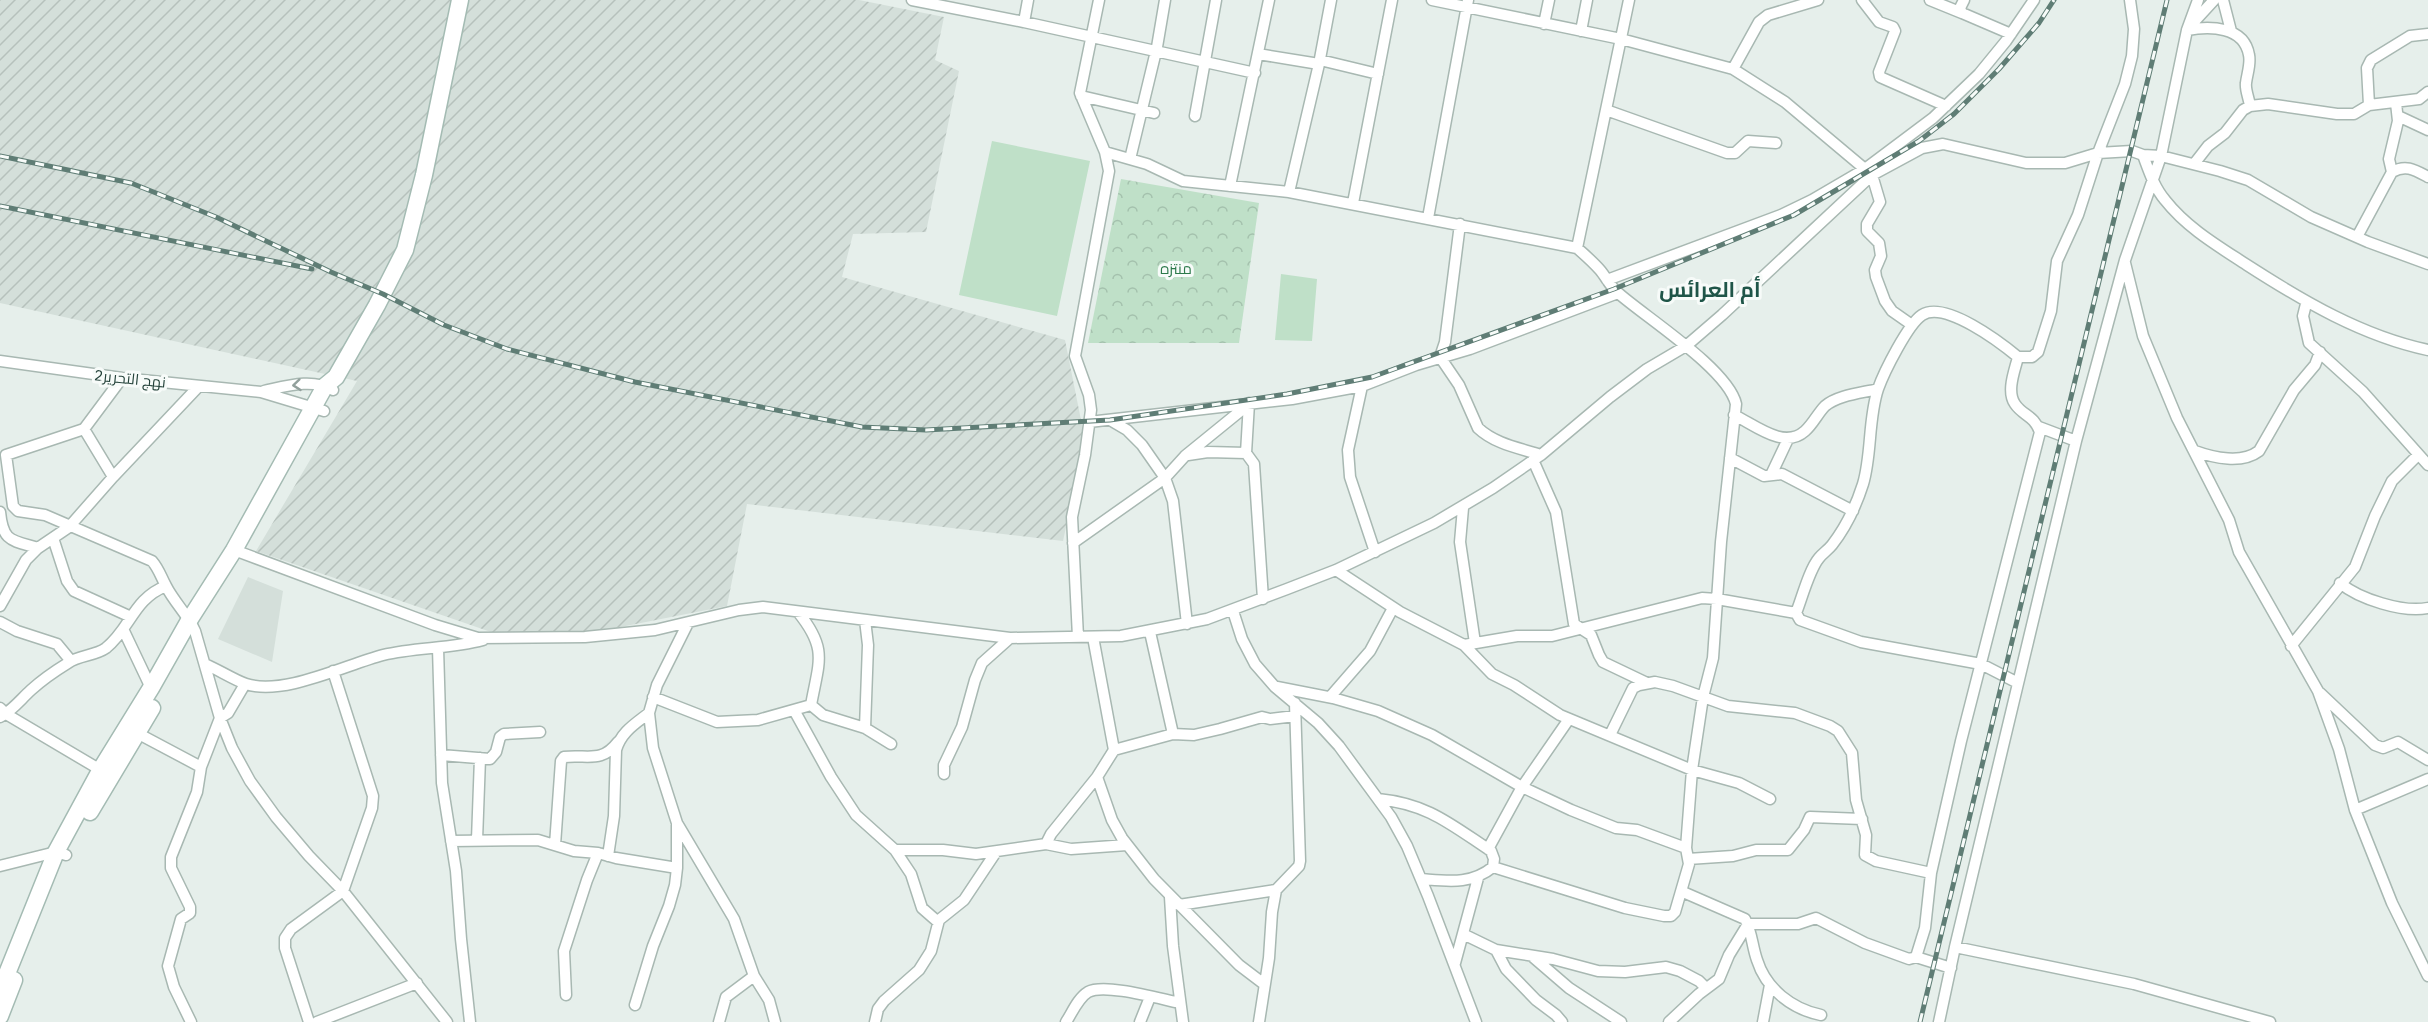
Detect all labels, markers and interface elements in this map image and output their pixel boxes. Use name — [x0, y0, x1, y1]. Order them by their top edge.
park label: منتزه — [1160, 259, 1192, 278]
district label: أم العرائس — [1659, 275, 1761, 304]
street label: نهج التحرير2 — [93, 365, 167, 394]
one-way arrow — [293, 378, 302, 391]

